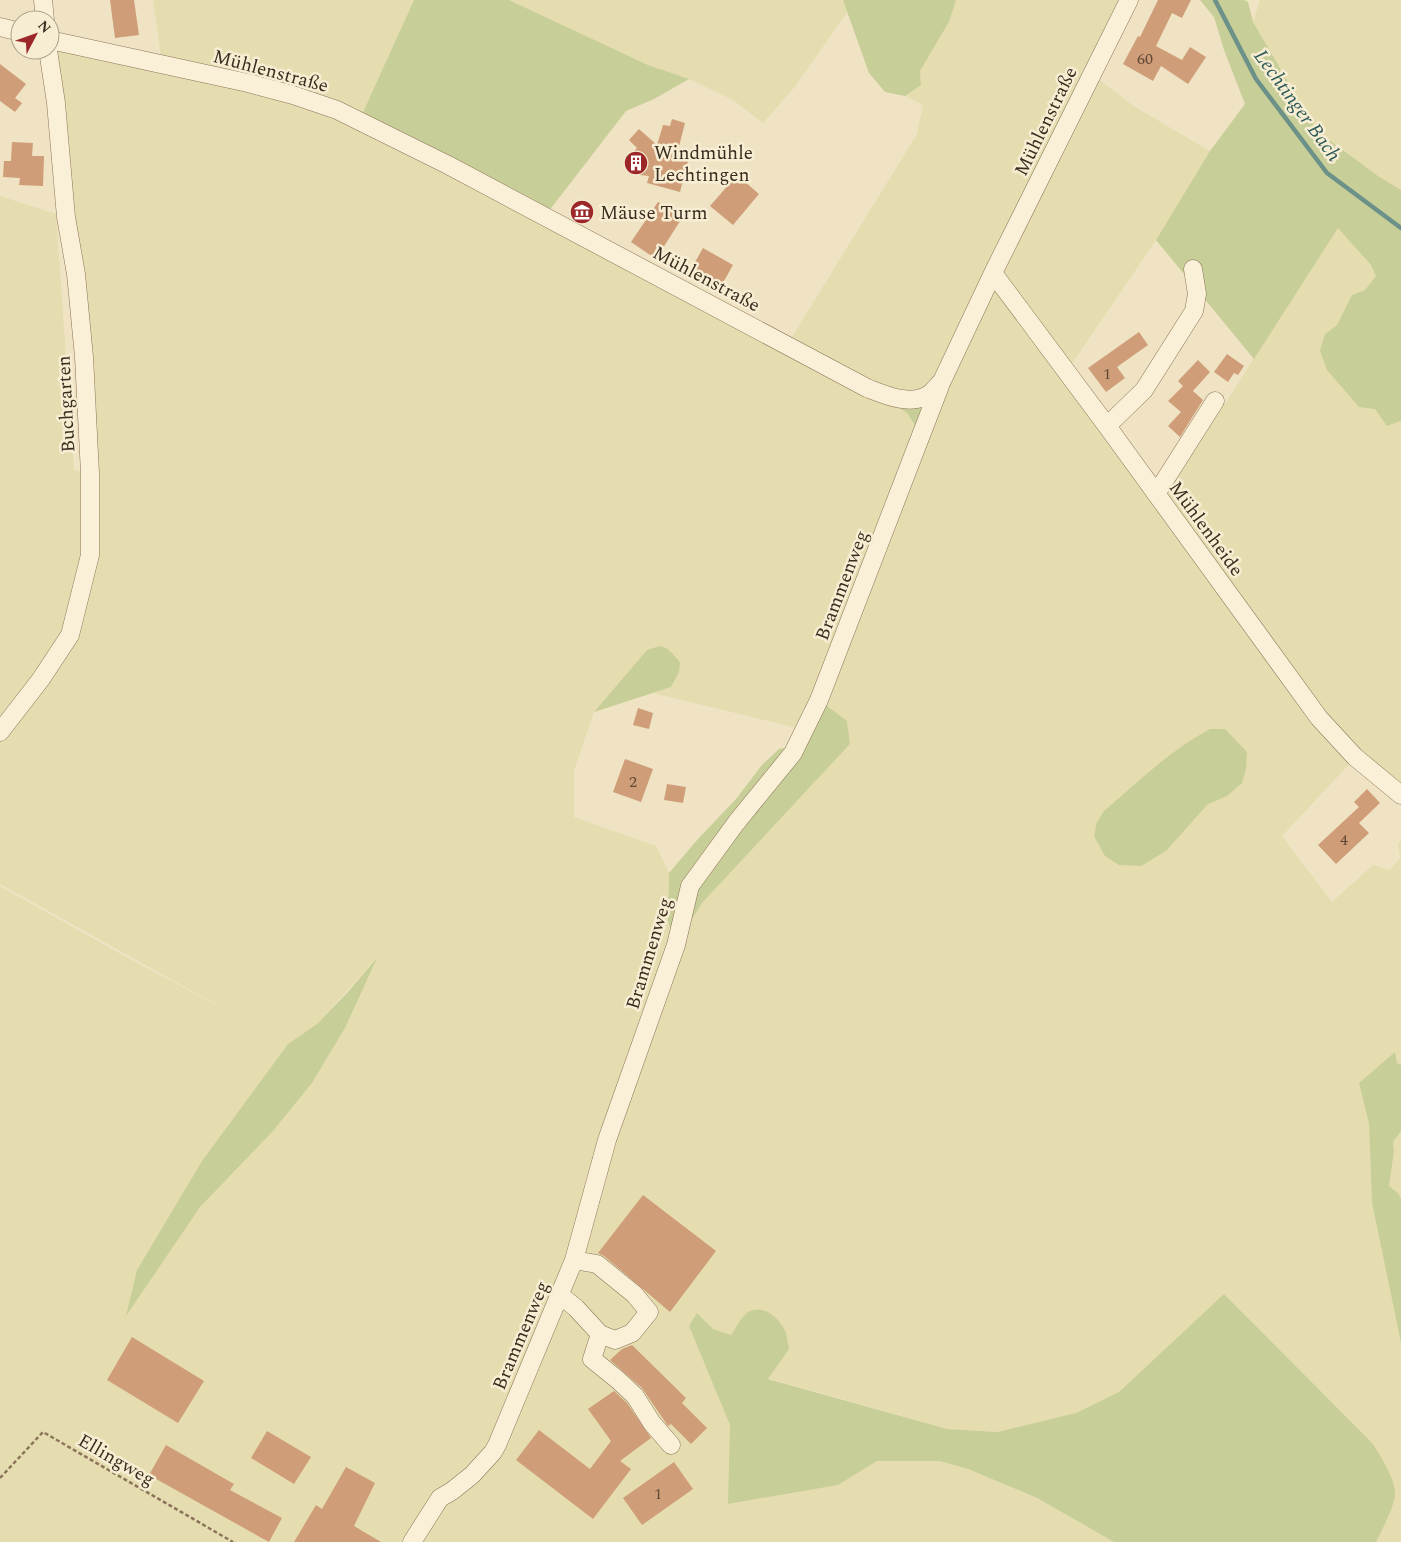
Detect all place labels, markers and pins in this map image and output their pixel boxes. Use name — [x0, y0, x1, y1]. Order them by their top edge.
place label: Windmühle Lechtingen — [654, 139, 753, 190]
building icon: Windmühle Lechtingen — [623, 150, 649, 176]
museum icon: Mäuse Turm — [569, 199, 595, 225]
place label: Mäuse Turm — [600, 199, 707, 228]

